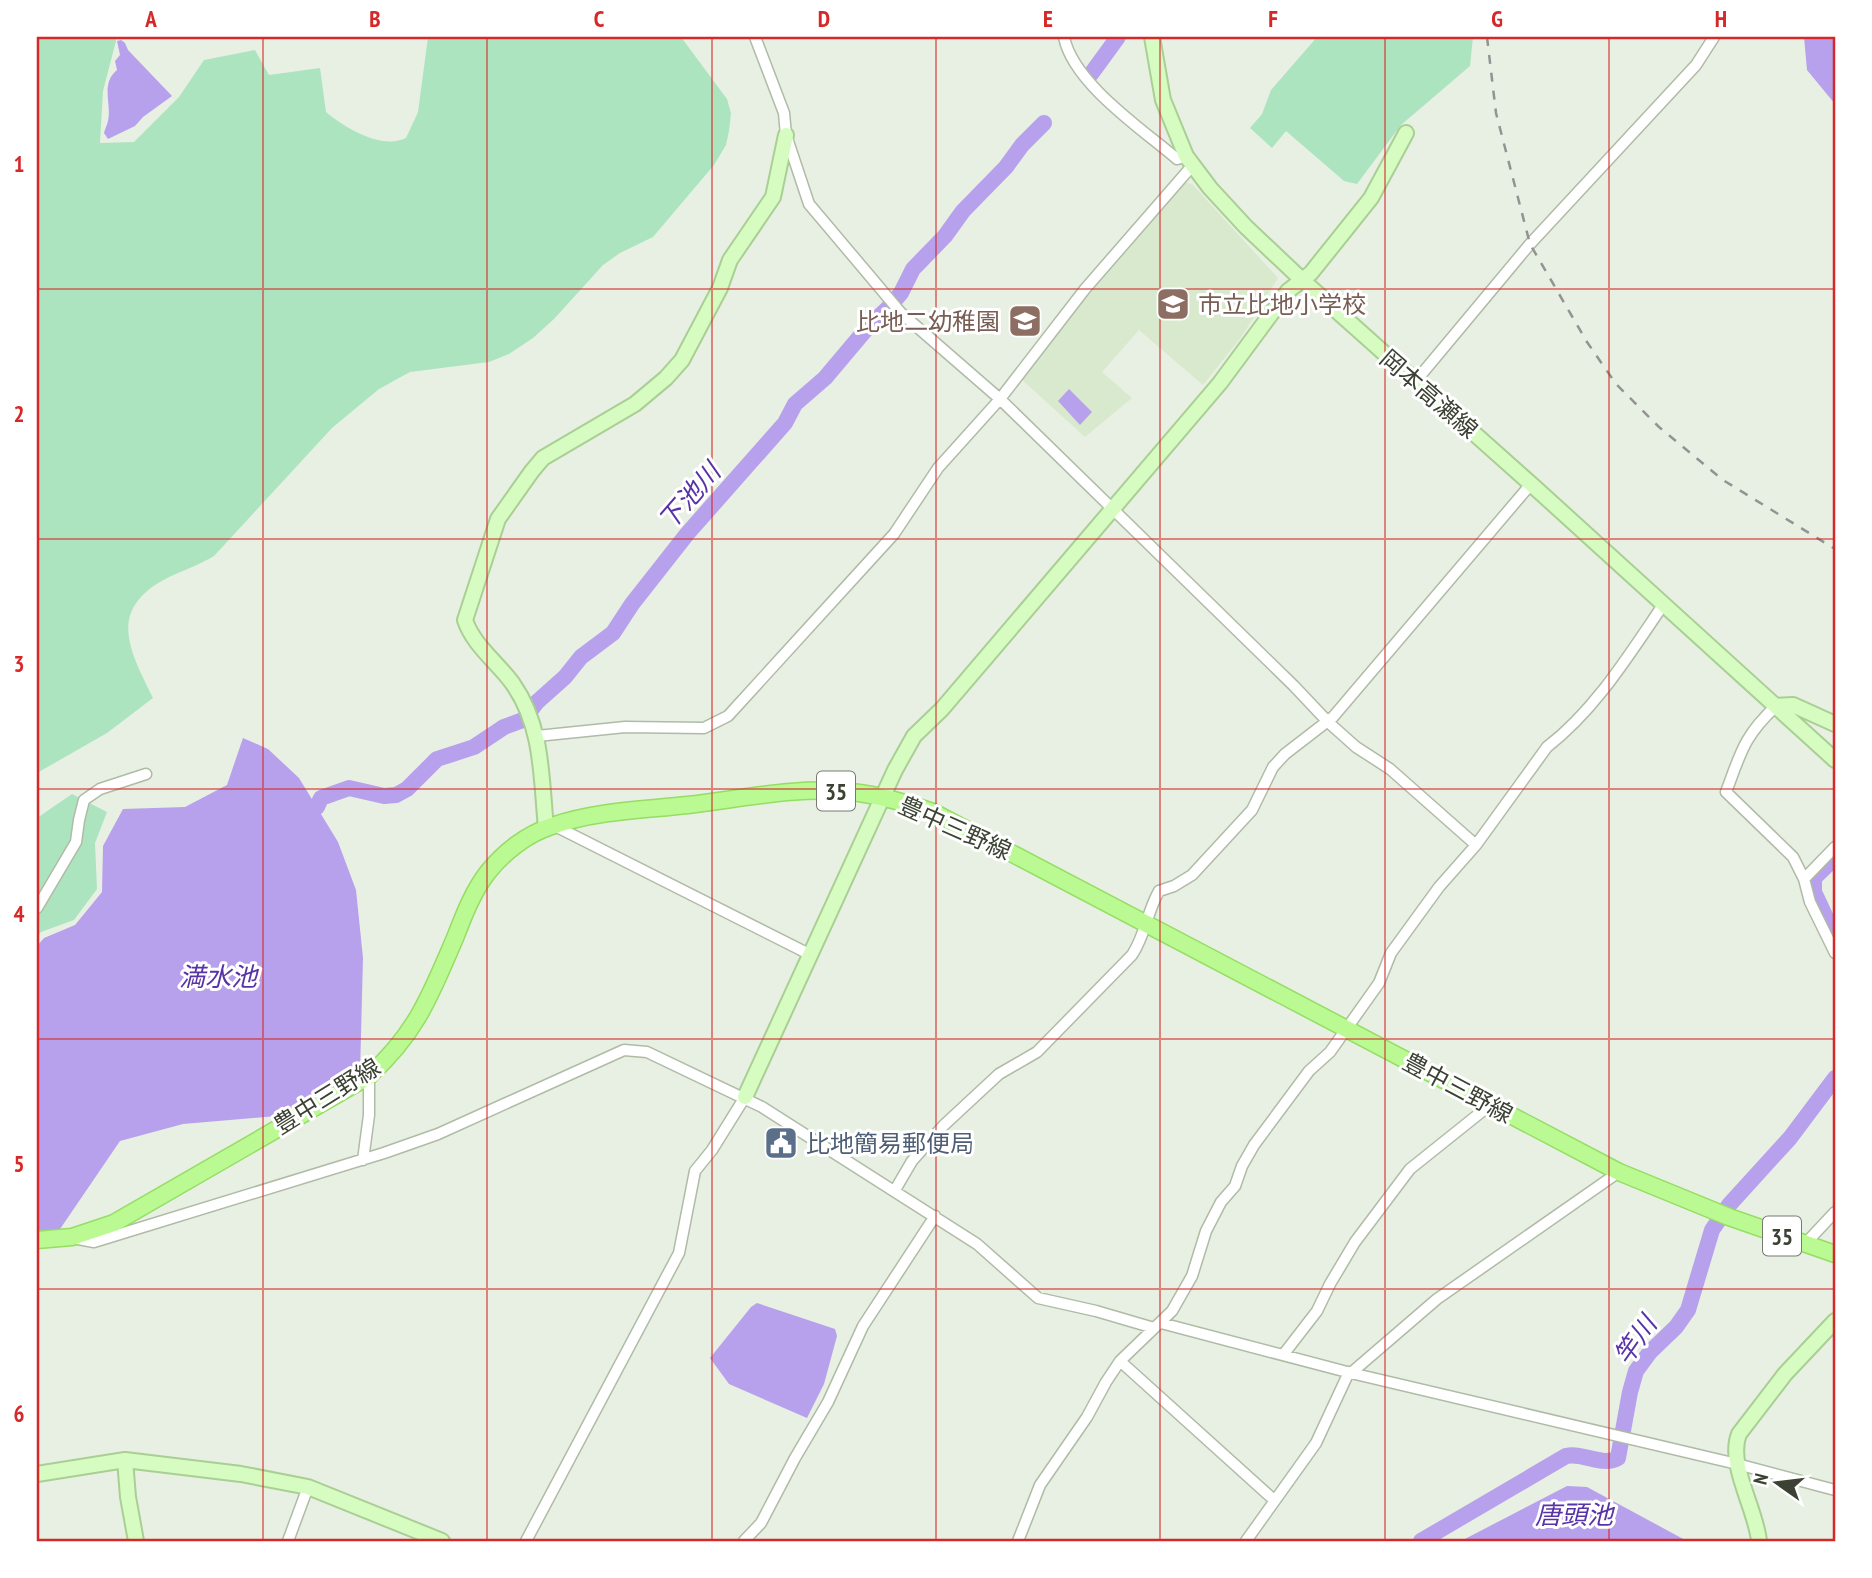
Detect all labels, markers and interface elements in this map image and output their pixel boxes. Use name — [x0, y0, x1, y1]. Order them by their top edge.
text: A — [144, 4, 157, 33]
text: B — [369, 4, 381, 33]
text: C — [594, 4, 605, 33]
text: D — [818, 4, 830, 33]
text: E — [1043, 4, 1053, 33]
text: F — [1268, 4, 1278, 33]
text: G — [1491, 4, 1503, 33]
text: H — [1715, 4, 1727, 33]
text: 1 — [14, 149, 25, 178]
school or university icon: 市立比地小学校 — [1154, 285, 1192, 323]
place label: 市立比地小学校 — [1198, 289, 1366, 320]
school or university icon: 比地二幼稚園 — [1006, 302, 1044, 340]
place label: 比地二幼稚園 — [856, 306, 1000, 337]
street label: 岡本高瀬線 — [1374, 343, 1484, 445]
text: 2 — [14, 399, 25, 428]
water label: 下池川 — [651, 453, 729, 536]
text: 3 — [14, 649, 25, 678]
road number: 35 — [817, 772, 855, 810]
street label: 豊中三野線 — [894, 789, 1016, 867]
text: 4 — [14, 899, 25, 928]
water label: 満水池 — [179, 960, 260, 993]
street label: 豊中三野線 — [1398, 1046, 1518, 1130]
street label: 豊中三野線 — [268, 1051, 386, 1141]
public building icon: 比地簡易郵便局 — [762, 1124, 800, 1162]
place label: 比地簡易郵便局 — [806, 1128, 974, 1159]
text: 5 — [14, 1149, 25, 1178]
road number: 35 — [1763, 1217, 1801, 1256]
water label: 竿川 — [1607, 1307, 1665, 1371]
text: 6 — [14, 1399, 25, 1428]
north arrow — [1742, 1448, 1812, 1518]
text: N — [1748, 1471, 1773, 1487]
water label: 唐頭池 — [1535, 1498, 1616, 1531]

